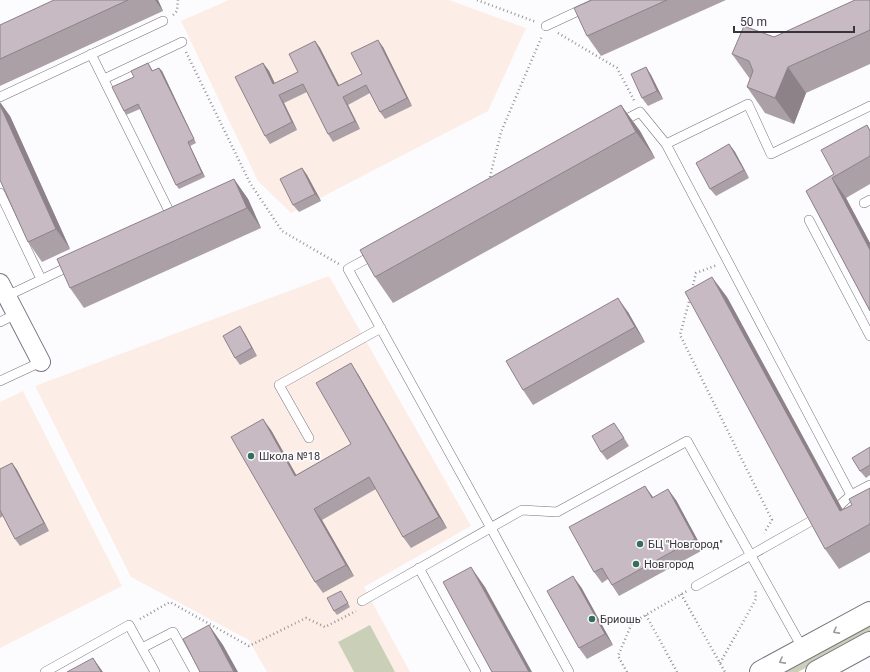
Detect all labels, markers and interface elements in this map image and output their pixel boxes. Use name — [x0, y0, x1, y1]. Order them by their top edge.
scale bar — [734, 8, 854, 34]
text: 50 m — [740, 15, 767, 29]
place label: Школа №18 — [259, 450, 320, 463]
marker: Школа №18 — [246, 451, 256, 461]
place label: БЦ "Новгород" — [648, 538, 723, 551]
marker: БЦ "Новгород" — [635, 539, 645, 549]
place label: Новгород — [644, 558, 694, 571]
marker: Новгород — [631, 559, 641, 569]
place label: Бриошь — [600, 613, 641, 626]
marker: Бриошь — [587, 614, 597, 624]
one-way arrow — [833, 626, 841, 634]
one-way arrow — [779, 656, 786, 663]

